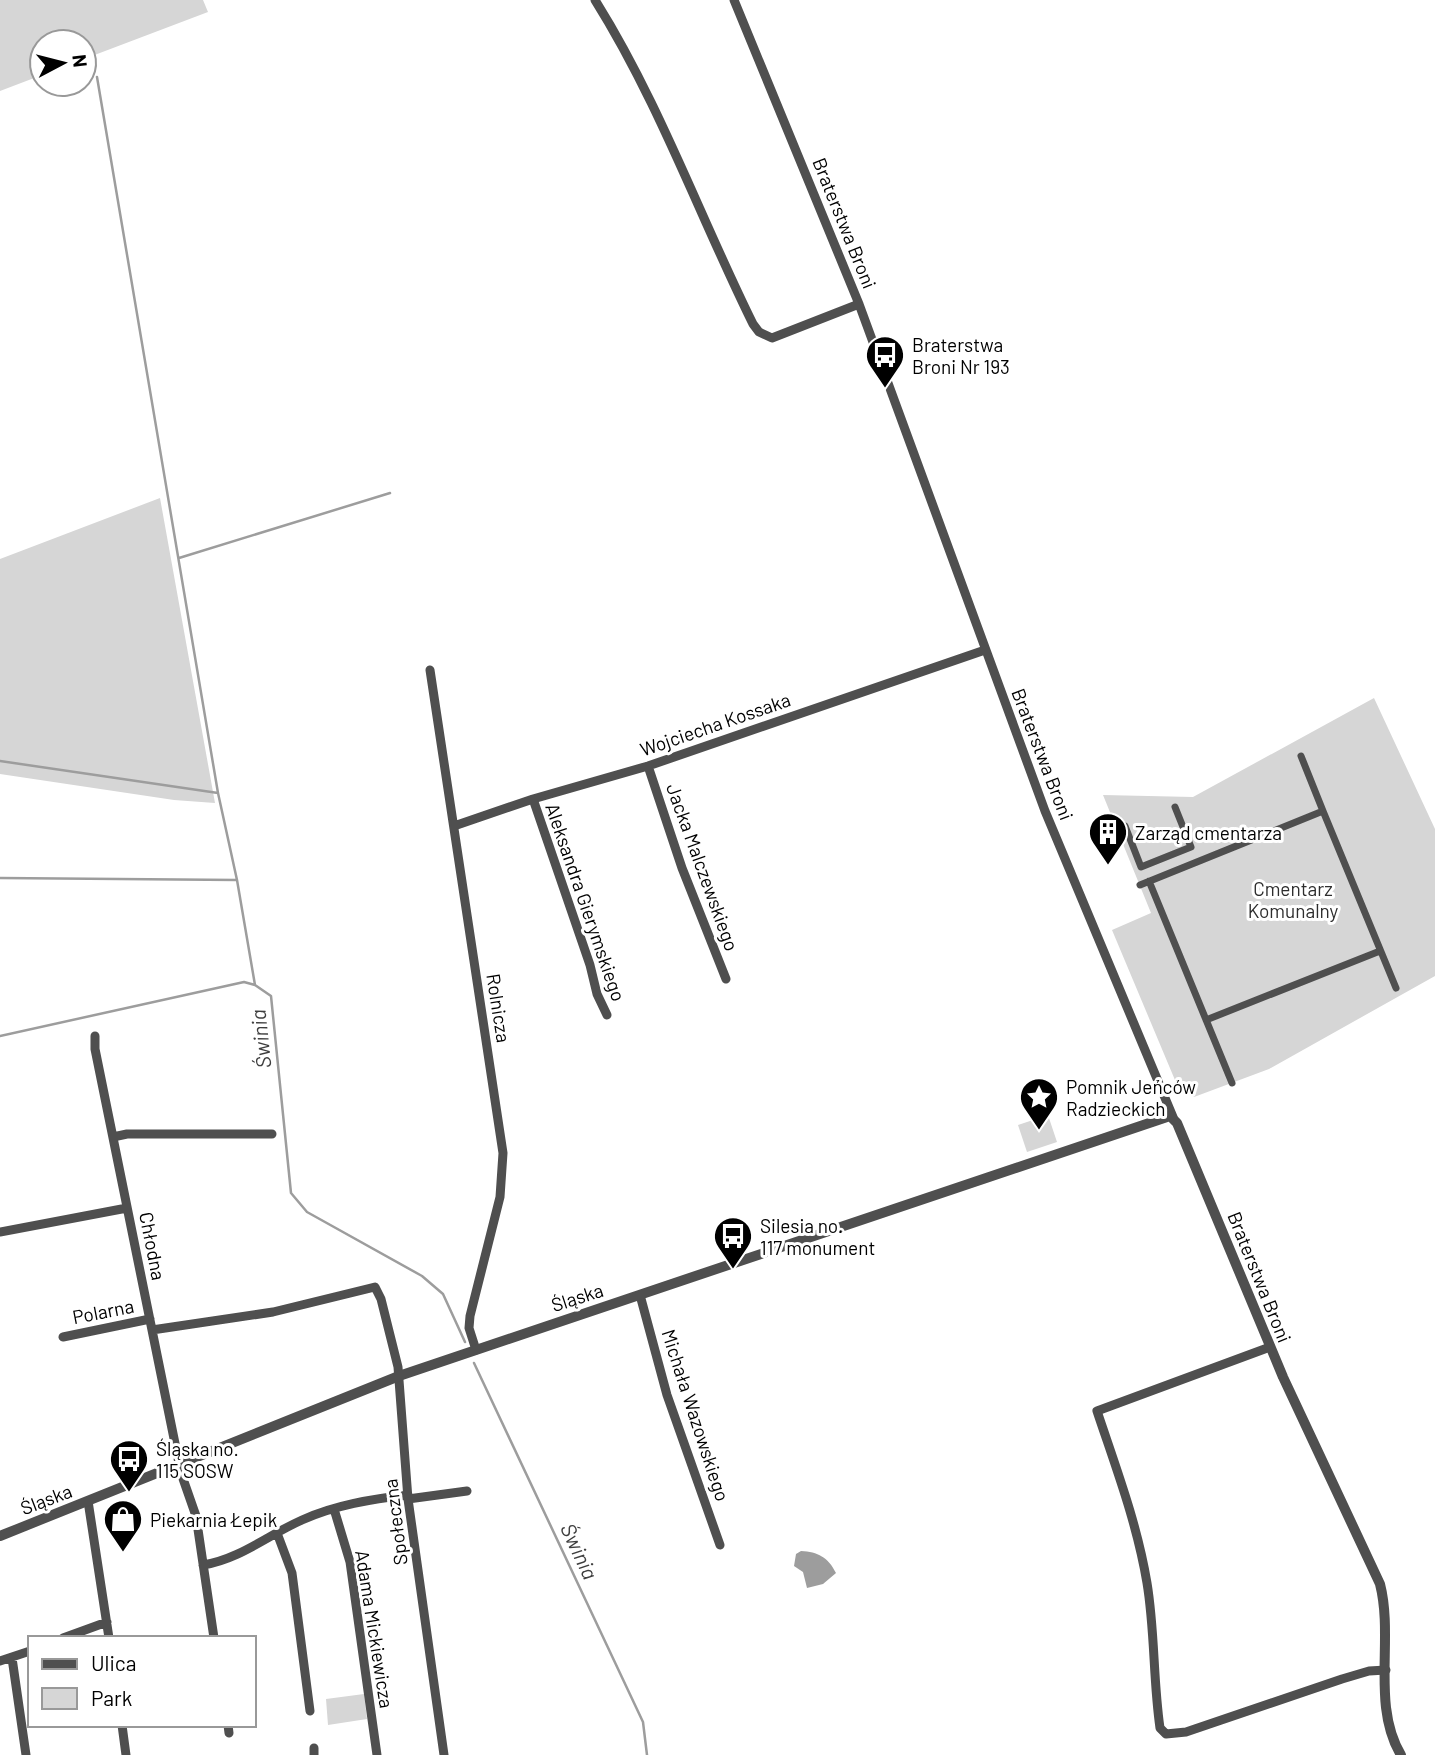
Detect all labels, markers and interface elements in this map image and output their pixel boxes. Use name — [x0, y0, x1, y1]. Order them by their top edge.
north arrow — [28, 28, 98, 98]
text: N — [68, 53, 93, 69]
street label: Braterstwa Broni — [808, 154, 882, 292]
place label: Braterstwa Broni Nr 193 — [912, 333, 1010, 378]
bus stop icon: Braterstwa Broni Nr 193 — [864, 334, 906, 389]
street label: Braterstwa Broni — [1007, 685, 1079, 823]
street label: Wojciecha Kossaka — [637, 687, 793, 761]
street label: Jacka Malczewskiego — [662, 780, 744, 954]
street label: Aleksandra Gierymskiego — [541, 800, 631, 1004]
building icon: Zarząd cmentarza — [1087, 811, 1129, 866]
place label: Zarząd cmentarza — [1135, 821, 1282, 844]
park label: Cmentarz Komunalny — [1248, 877, 1339, 922]
street label: Rolnicza — [482, 972, 516, 1044]
water label: Świnia — [244, 1008, 276, 1070]
place label: Pomnik Jeńców Radzieckich — [1066, 1075, 1196, 1120]
place icon: Pomnik Jeńców Radzieckich — [1018, 1076, 1060, 1131]
street label: Braterstwa Broni — [1223, 1208, 1297, 1346]
street label: Chłodna — [135, 1210, 171, 1282]
place label: Silesia no. 117 monument — [760, 1214, 875, 1259]
bus stop icon: Silesia no. 117 monument — [712, 1215, 754, 1270]
street label: Śląska — [548, 1278, 606, 1316]
street label: Polarna — [70, 1294, 136, 1328]
street label: Michała Wazowskiego — [657, 1326, 735, 1504]
place label: Śląska no. 115 SOSW — [156, 1437, 239, 1482]
bus stop icon: Śląska no. 115 SOSW — [108, 1438, 150, 1493]
street label: Społeczna — [378, 1478, 412, 1566]
street label: Śląska — [17, 1479, 75, 1519]
shop icon: Piekarnia Łepik — [102, 1498, 144, 1553]
place label: Piekarnia Łepik — [150, 1508, 277, 1531]
water label: Świnia — [556, 1519, 604, 1583]
street label: Adama Mickiewicza — [351, 1548, 399, 1710]
legend — [28, 1636, 256, 1727]
text: Ulica — [91, 1650, 136, 1675]
text: Park — [91, 1685, 132, 1710]

